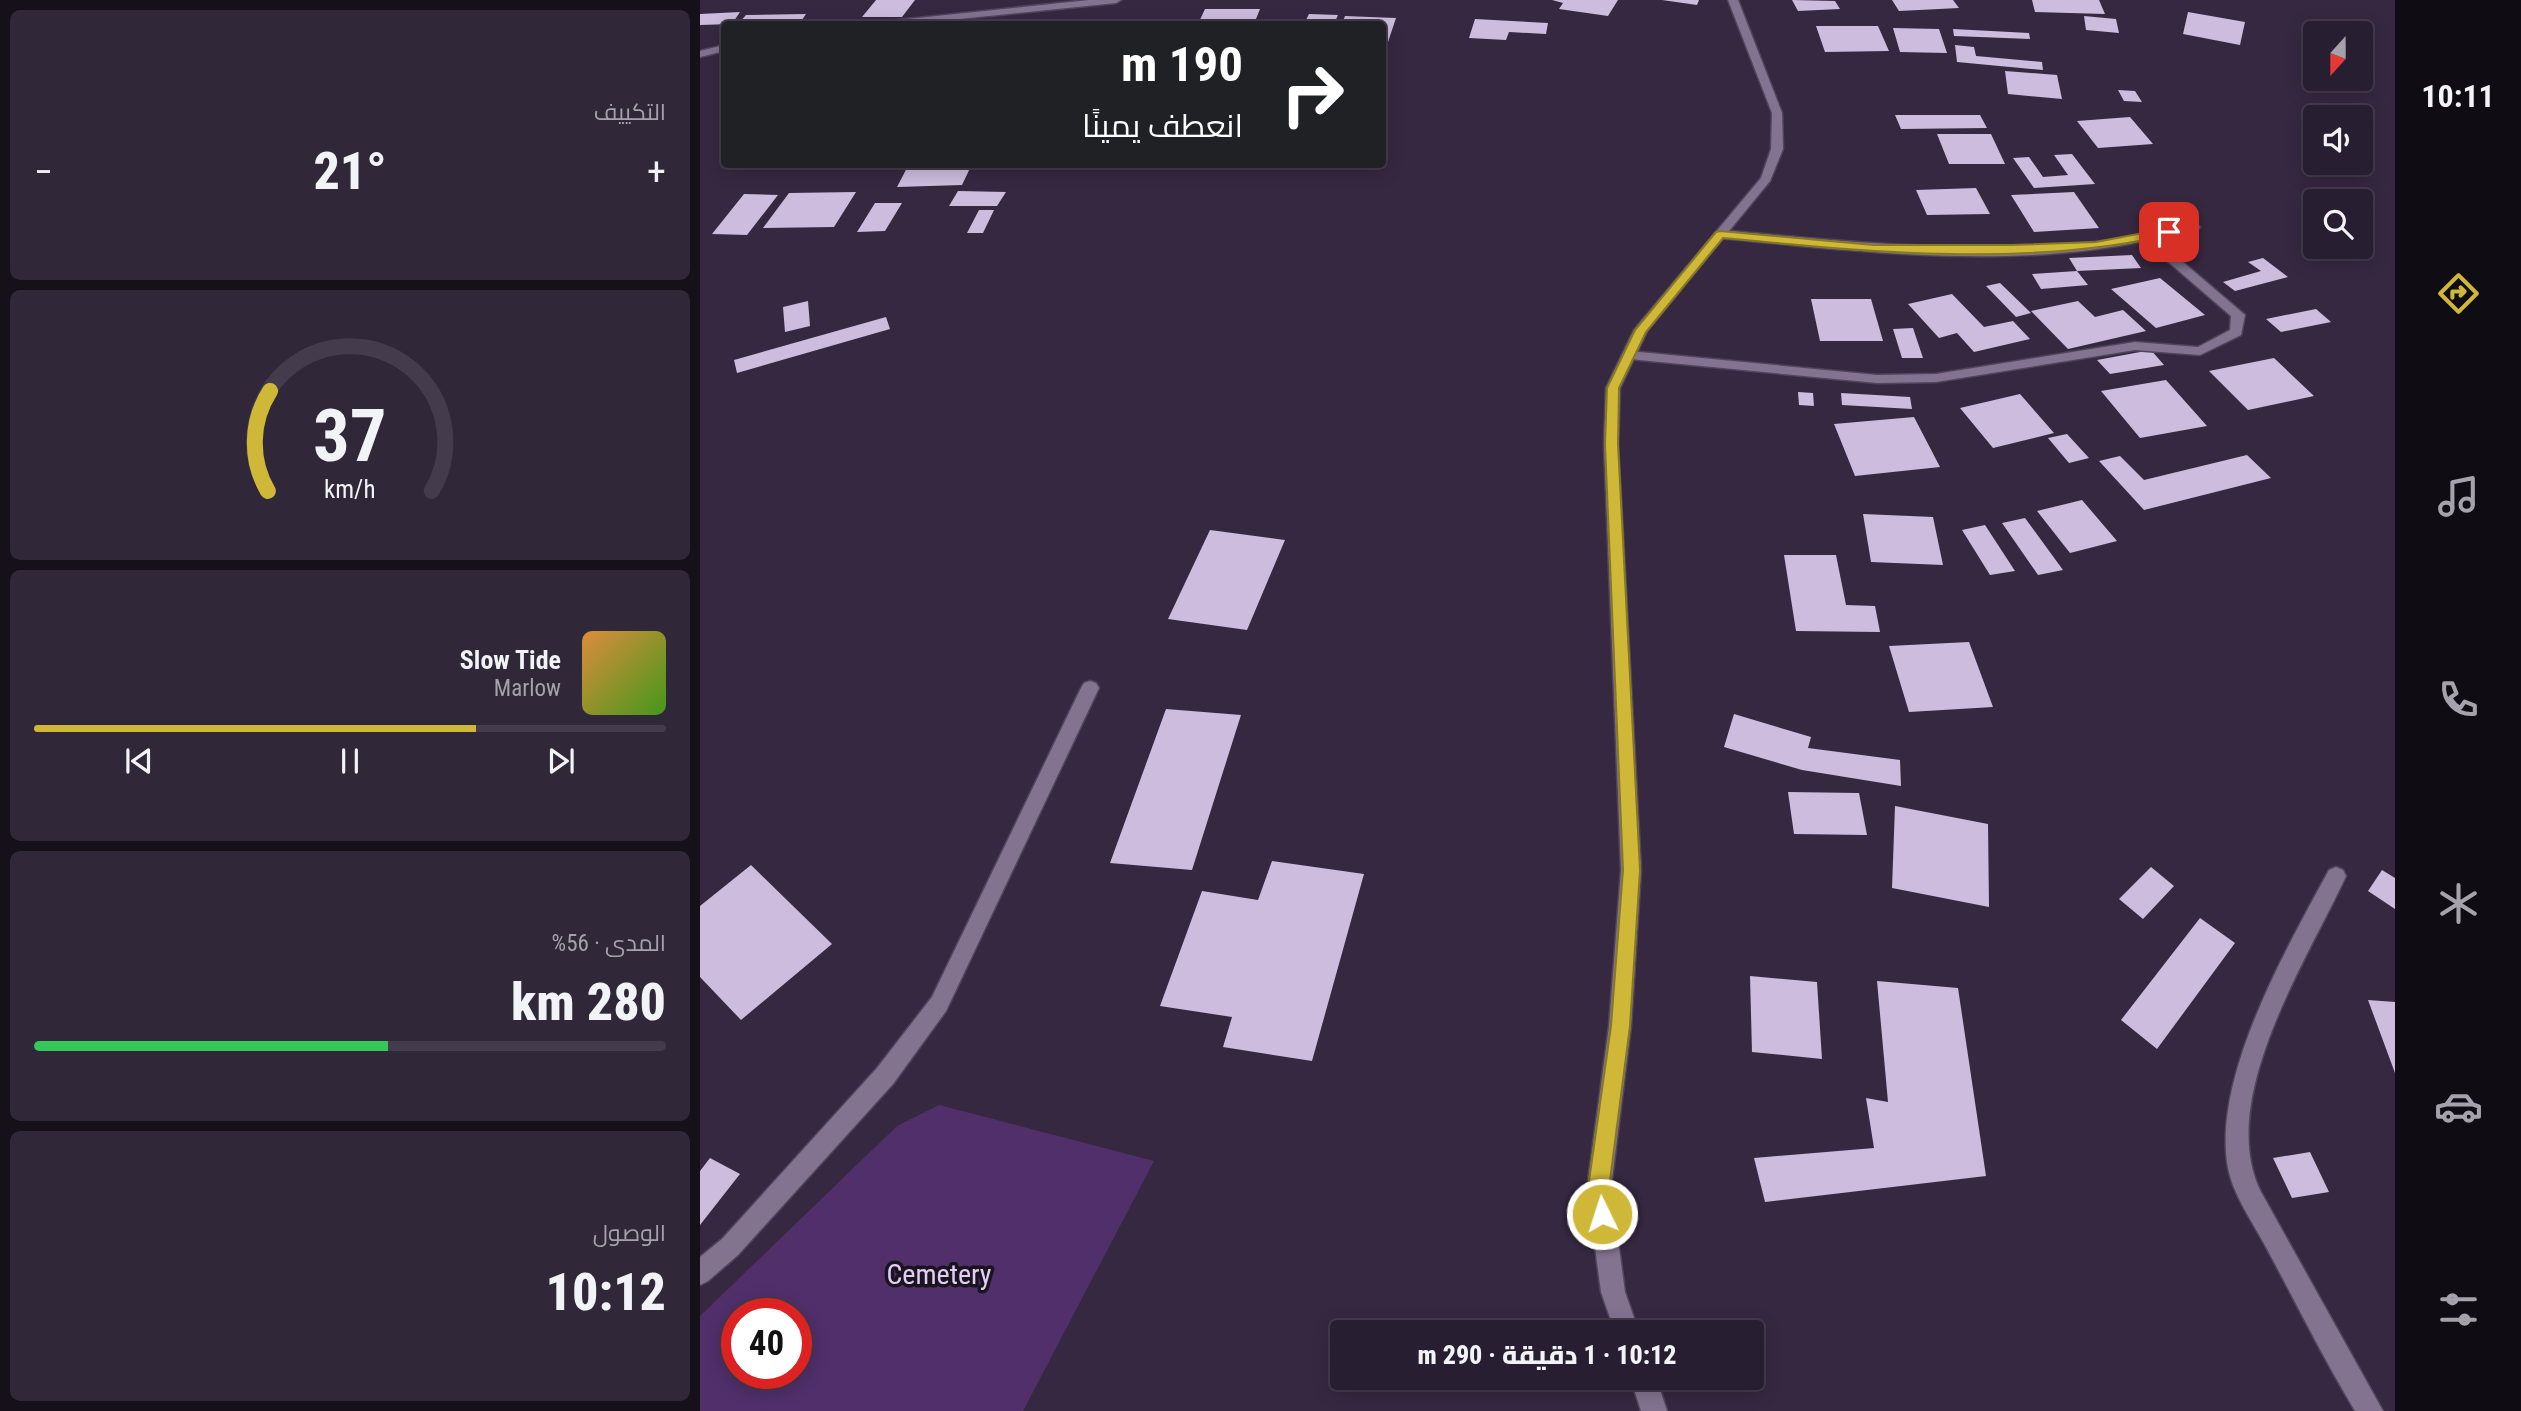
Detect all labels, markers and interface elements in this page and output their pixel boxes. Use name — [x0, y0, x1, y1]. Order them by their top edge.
north arrow — [2303, 21, 2373, 91]
map controls — [2303, 21, 2373, 259]
text: 190 m — [1121, 36, 1243, 93]
icon: right — [1267, 49, 1358, 140]
text: 10:11 — [2421, 77, 2495, 115]
text: التكييف — [594, 99, 666, 126]
button: sound — [2303, 105, 2373, 175]
text: انعطف يمينًا — [1082, 107, 1243, 145]
text: 21° — [313, 141, 387, 202]
text: − — [34, 150, 53, 194]
text: + — [647, 150, 666, 194]
button: search — [2303, 189, 2373, 259]
pin — [2139, 202, 2199, 262]
icon: arrive — [2150, 213, 2188, 251]
icon: directions — [2434, 269, 2483, 318]
text: 37 — [313, 394, 387, 480]
icon: music — [2434, 472, 2483, 521]
text: km/h — [324, 475, 376, 504]
text: Slow Tide — [460, 645, 561, 675]
text: Marlow — [494, 675, 561, 702]
icon: phone — [2434, 675, 2483, 724]
icon: previous — [120, 742, 158, 780]
icon: pause — [331, 742, 369, 780]
icon: next — [542, 742, 580, 780]
icon: climate — [2434, 879, 2483, 928]
text: المدى · 56% — [552, 930, 666, 957]
text: 280 km — [511, 972, 666, 1033]
icon: car — [2434, 1082, 2483, 1131]
position arrow — [1565, 1177, 1639, 1251]
text: الوصول — [593, 1220, 666, 1247]
park label: Cemetery — [886, 1258, 992, 1291]
text: 10:12 — [546, 1262, 666, 1323]
icon: filters — [2434, 1285, 2483, 1334]
speed limit sign: 40 — [721, 1298, 812, 1389]
text: 10:12 · 1 دقيقة · 290 m — [1417, 1340, 1677, 1370]

